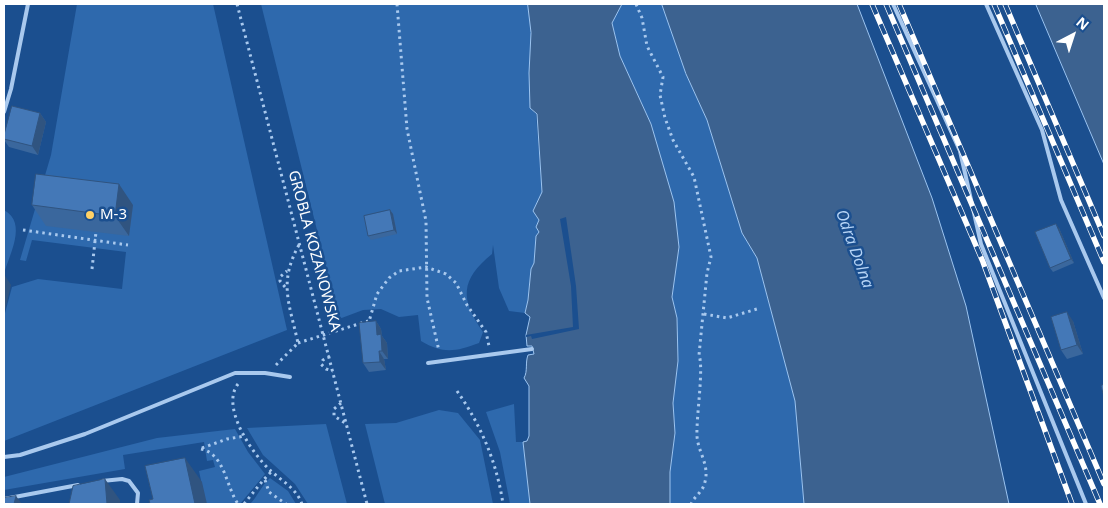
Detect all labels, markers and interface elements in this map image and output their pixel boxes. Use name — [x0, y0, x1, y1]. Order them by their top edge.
north arrow — [1048, 10, 1098, 60]
text: N — [1072, 12, 1093, 34]
street label: GROBLA KOZANOWSKA — [284, 169, 344, 333]
place label: M-3 — [100, 206, 127, 224]
water label: Odra Dolna — [831, 207, 877, 291]
marker: M-3 — [84, 209, 96, 221]

